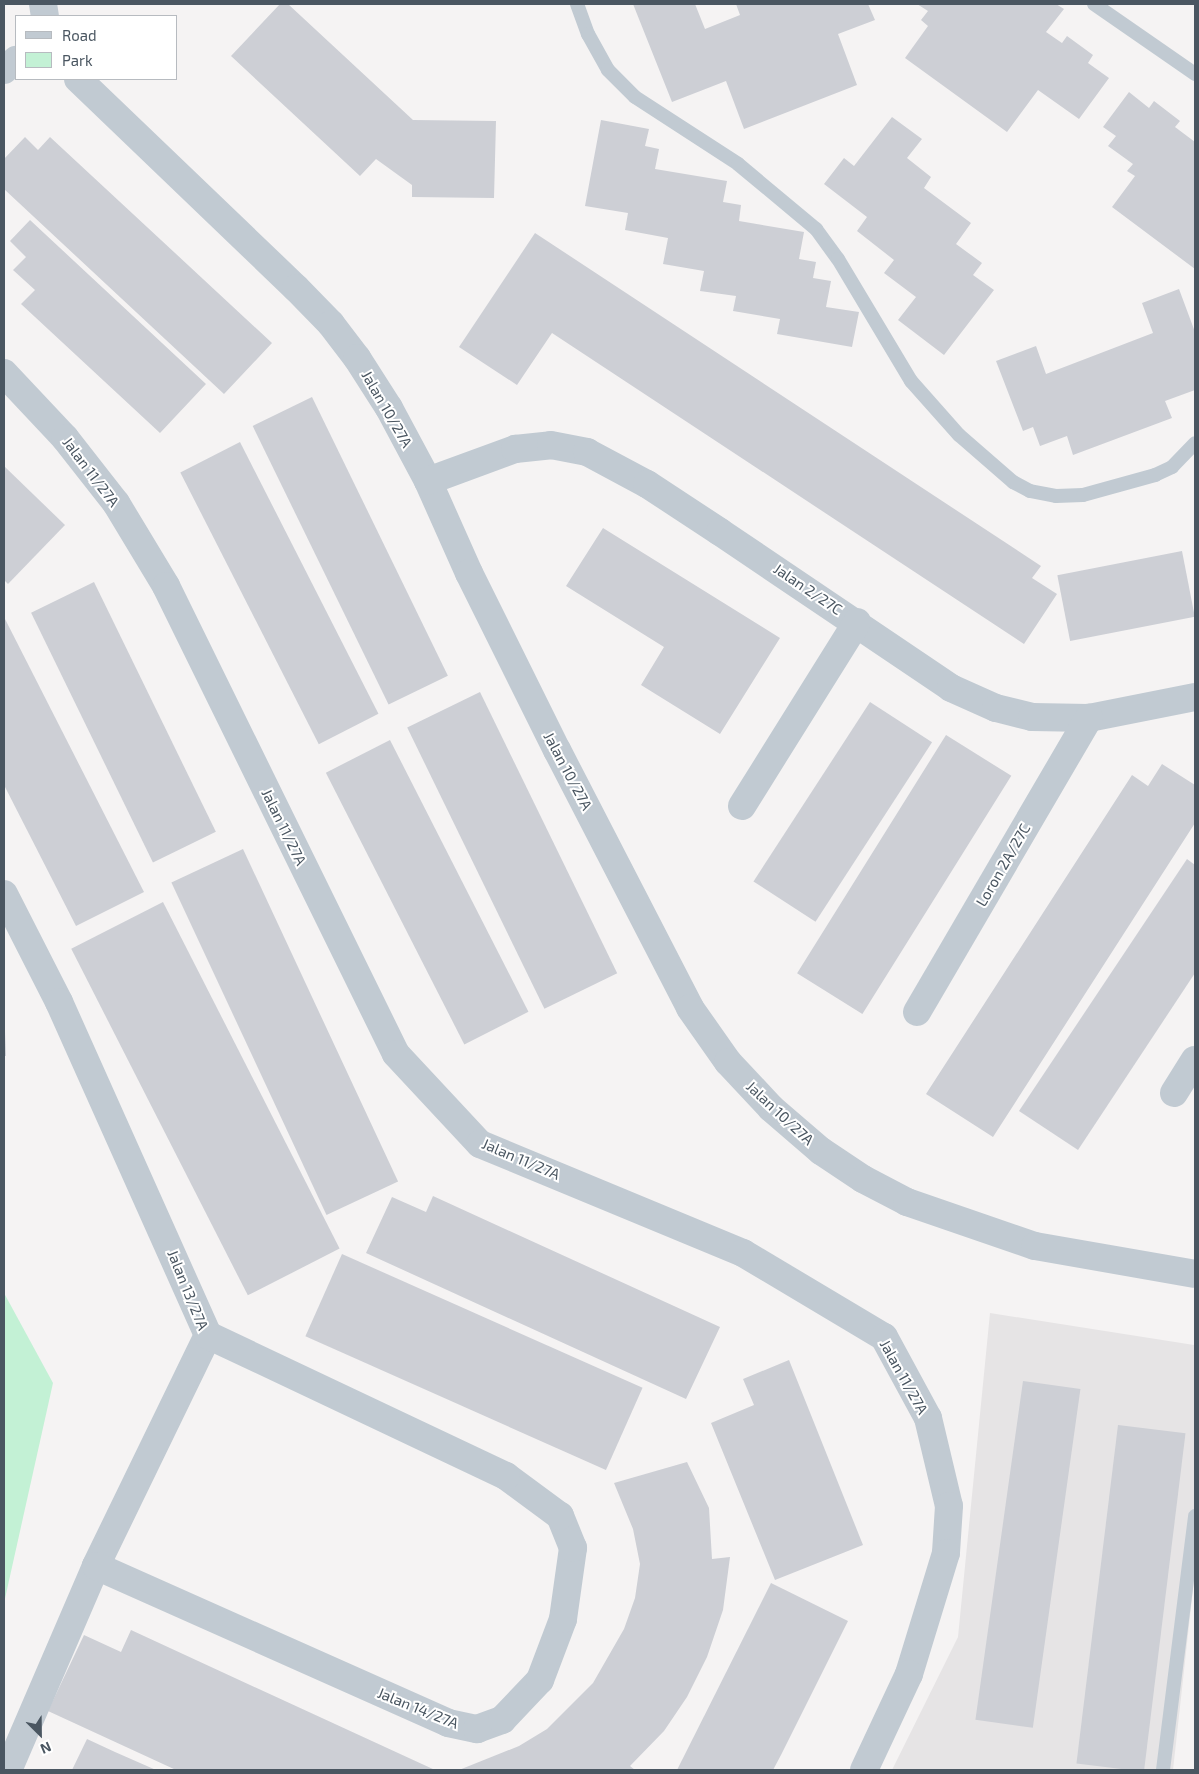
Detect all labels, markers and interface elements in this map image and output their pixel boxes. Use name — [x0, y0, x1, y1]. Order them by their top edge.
legend — [15, 15, 178, 80]
text: Road — [62, 26, 97, 44]
text: Park — [62, 51, 93, 69]
street label: Jalan 10/27A — [358, 367, 416, 451]
street label: Jalan 11/27A — [59, 434, 123, 510]
street label: Jalan 2/27C — [770, 559, 846, 619]
street label: Jalan 10/27A — [540, 729, 596, 813]
street label: Jalan 11/27A — [258, 786, 310, 868]
street label: Loron 2A/27C — [972, 820, 1034, 910]
street label: Jalan 10/27A — [742, 1077, 818, 1149]
street label: Jalan 11/27A — [479, 1135, 563, 1183]
street label: Jalan 13/27A — [164, 1247, 212, 1333]
street label: Jalan 11/27A — [876, 1336, 932, 1418]
street label: Jalan 14/27A — [375, 1684, 461, 1732]
north arrow — [15, 1709, 65, 1759]
text: N — [38, 1738, 54, 1758]

